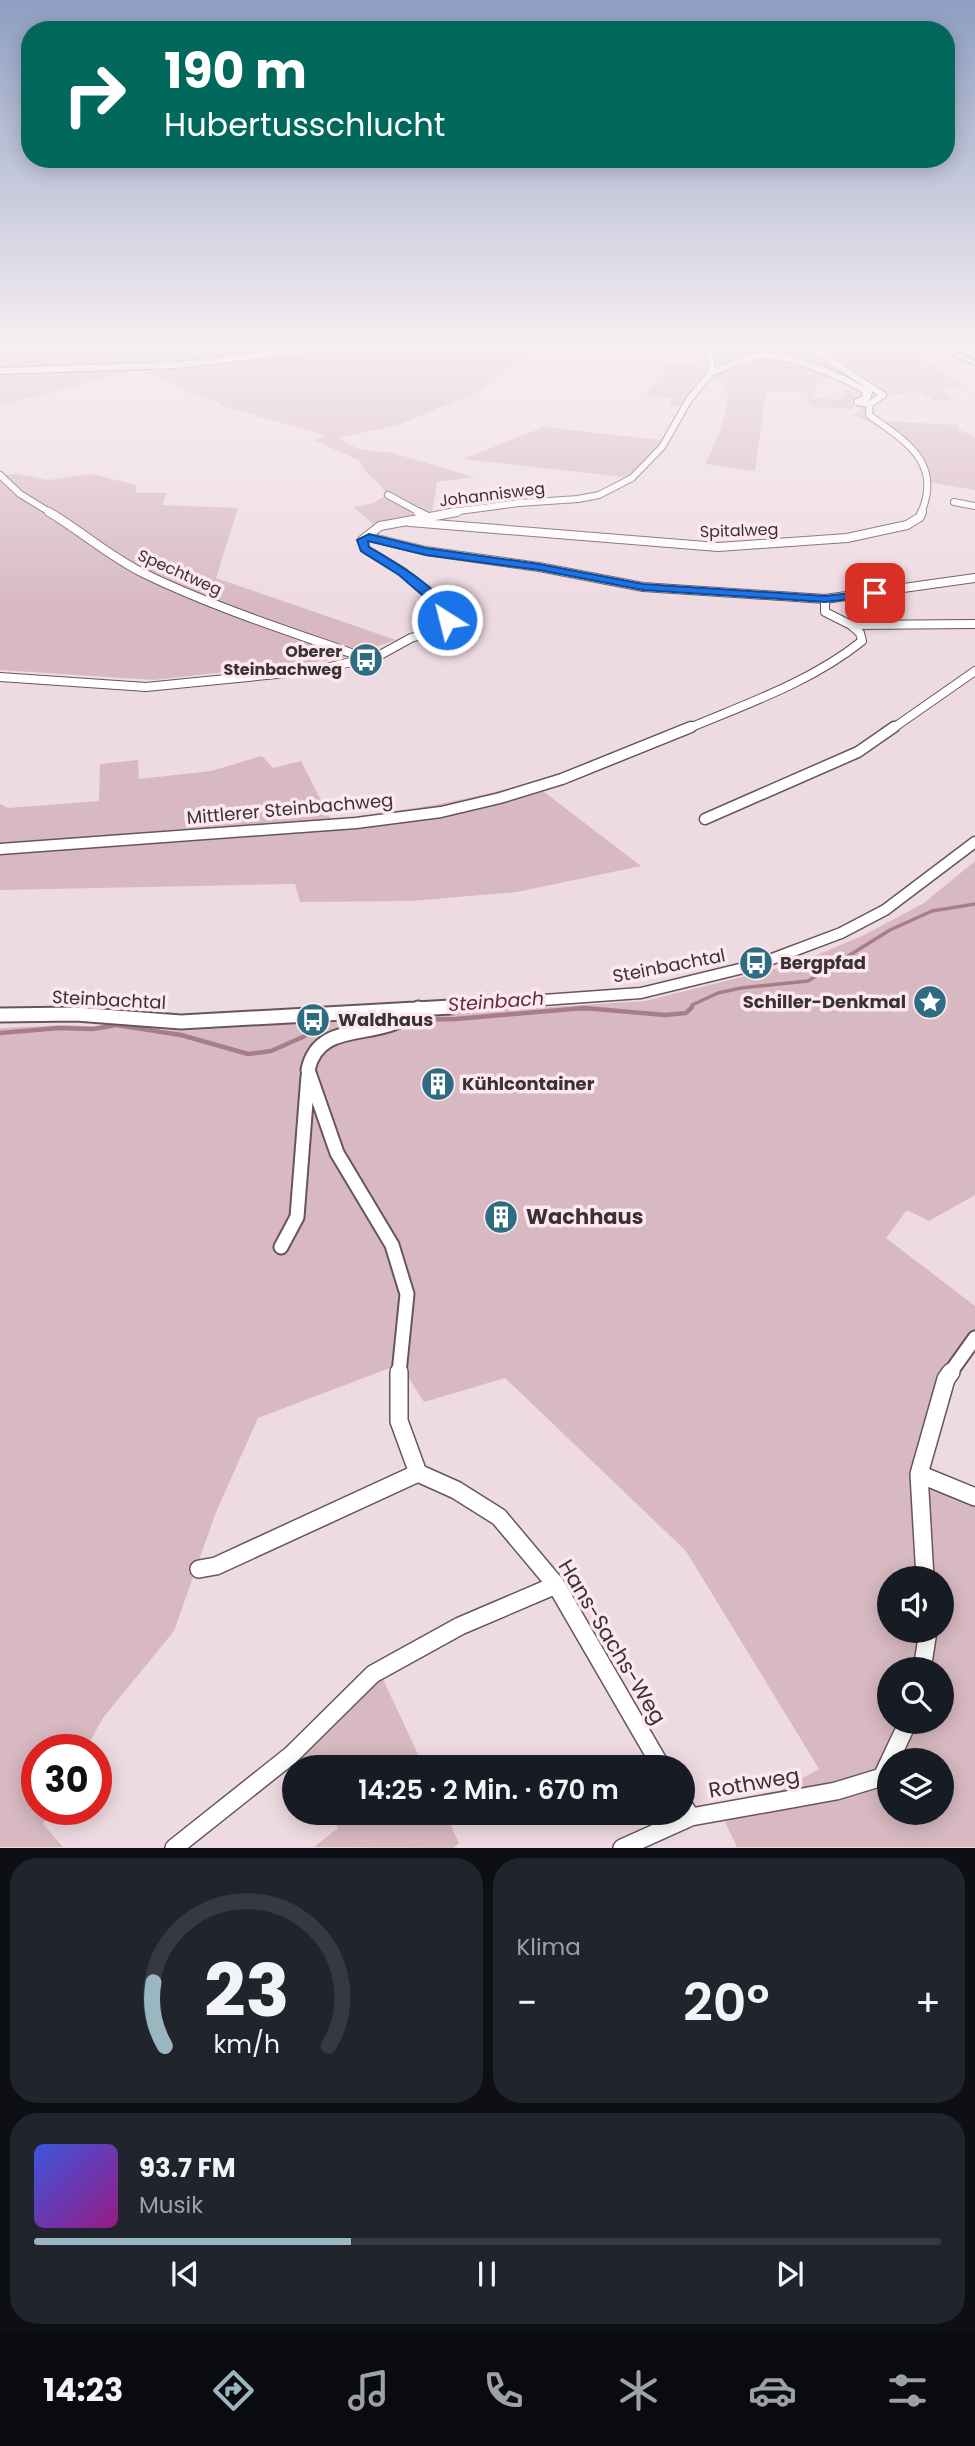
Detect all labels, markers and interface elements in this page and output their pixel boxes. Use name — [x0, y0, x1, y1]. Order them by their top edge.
text: 190 m — [164, 37, 307, 105]
icon: right — [49, 49, 140, 140]
text: Hubertusschlucht — [164, 102, 445, 147]
street label: Johannisweg — [438, 477, 546, 512]
street label: Spitalweg — [699, 518, 779, 543]
street label: Spechtweg — [134, 544, 225, 601]
pin — [845, 563, 905, 623]
icon: arrive — [856, 574, 894, 612]
position arrow — [410, 583, 484, 657]
place label: Oberer Steinbachweg — [224, 640, 342, 681]
bus stop icon: Oberer Steinbachweg — [347, 641, 385, 679]
street label: Mittlerer Steinbachweg — [186, 787, 394, 830]
street label: Steinbachtal — [610, 942, 727, 989]
bus stop icon: Bergpfad — [737, 944, 775, 982]
place label: Bergpfad — [780, 950, 866, 975]
place icon: Schiller-Denkmal — [911, 983, 949, 1021]
street label: Steinbachtal — [51, 984, 167, 1015]
water label: Steinbach — [447, 985, 545, 1018]
place label: Schiller-Denkmal — [743, 989, 906, 1014]
bus stop icon: Waldhaus — [294, 1001, 332, 1039]
place label: Waldhaus — [338, 1007, 433, 1032]
building icon: Kühlcontainer — [419, 1065, 457, 1103]
place label: Kühlcontainer — [462, 1071, 595, 1096]
building icon: Wachhaus — [482, 1198, 520, 1236]
place label: Wachhaus — [526, 1202, 644, 1231]
street label: Hans-Sachs-Weg — [552, 1554, 673, 1730]
map controls — [877, 1566, 954, 1825]
button: sound — [877, 1566, 954, 1643]
button: search — [877, 1657, 954, 1734]
speed limit sign: 30 — [21, 1734, 112, 1825]
button: layers — [877, 1748, 954, 1825]
street label: Rothweg — [706, 1760, 802, 1805]
text: 14:25 · 2 Min. · 670 m — [358, 1772, 619, 1808]
text: Klima — [517, 1931, 581, 1963]
text: 23 — [203, 1941, 289, 2042]
text: 20° — [683, 1966, 770, 2039]
text: − — [517, 1976, 537, 2029]
text: + — [915, 1976, 941, 2029]
text: km/h — [213, 2027, 280, 2062]
text: 93.7 FM — [139, 2150, 236, 2186]
text: Musik — [139, 2189, 203, 2221]
icon: previous — [166, 2255, 204, 2293]
icon: pause — [468, 2255, 506, 2293]
icon: next — [771, 2255, 809, 2293]
icon: directions — [209, 2366, 258, 2415]
icon: music — [344, 2366, 393, 2415]
icon: phone — [479, 2366, 528, 2415]
icon: climate — [614, 2366, 663, 2415]
icon: car — [748, 2366, 797, 2415]
icon: filters — [883, 2366, 932, 2415]
text: 14:23 — [43, 2367, 123, 2412]

